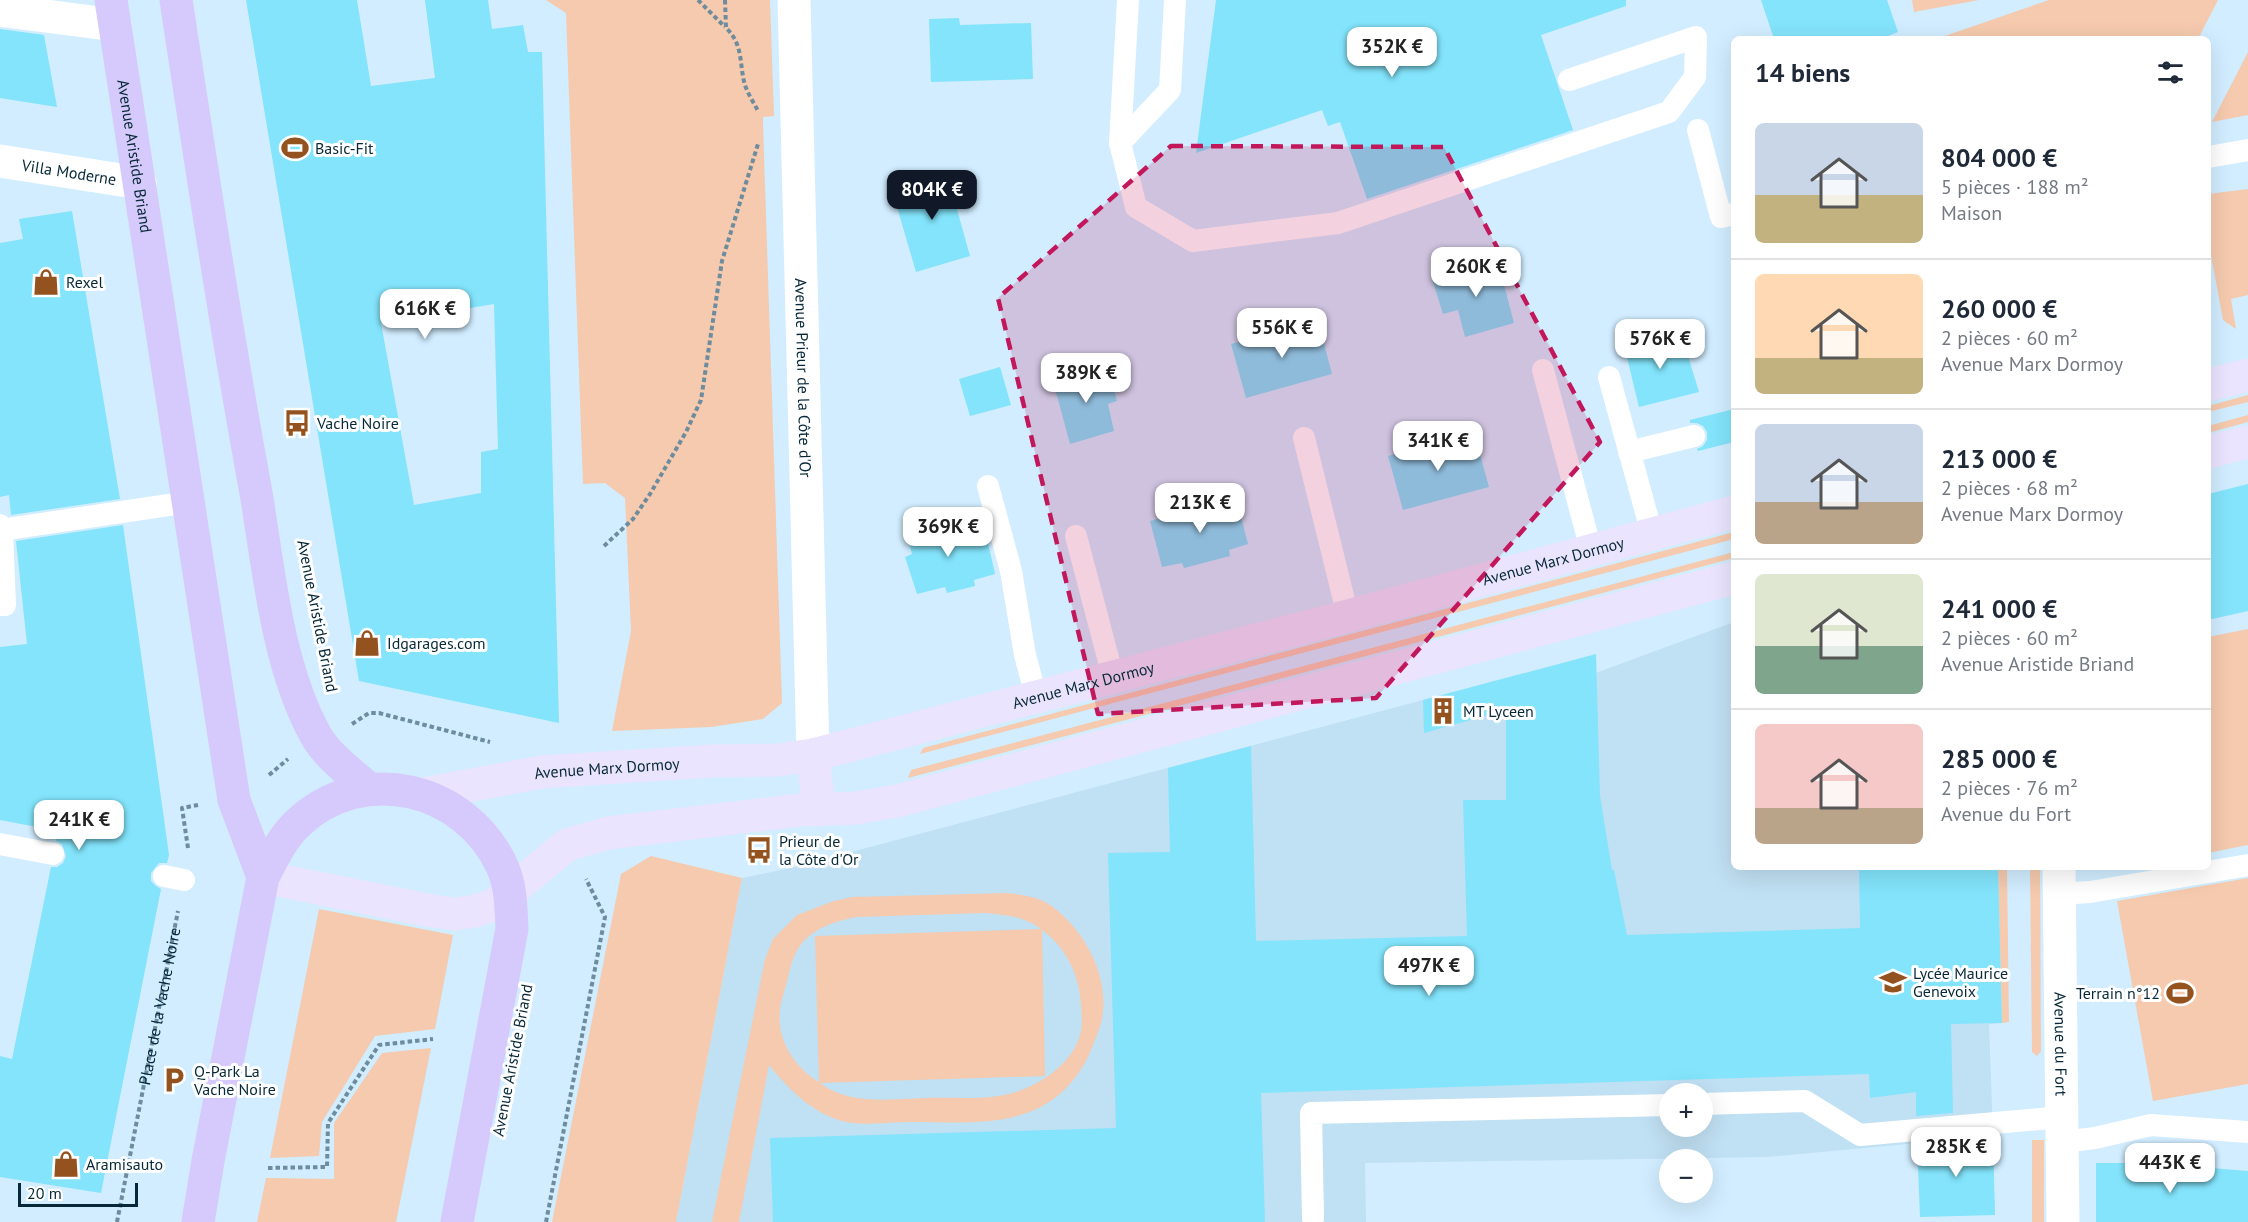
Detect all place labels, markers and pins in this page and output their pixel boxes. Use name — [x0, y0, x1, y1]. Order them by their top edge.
pin: 352K € — [1343, 27, 1441, 78]
sports icon: Basic-Fit — [280, 133, 310, 163]
place label: Basic-Fit — [315, 138, 374, 158]
pin: 804K € — [883, 170, 981, 221]
pin: 260K € — [1427, 247, 1525, 298]
shop icon: Rexel — [31, 267, 61, 297]
place label: Rexel — [66, 272, 103, 292]
pin: 616K € — [376, 289, 474, 340]
pin: 556K € — [1233, 308, 1331, 359]
pin: 576K € — [1611, 319, 1709, 370]
pin: 389K € — [1037, 353, 1135, 404]
bus stop icon: Vache Noire — [282, 408, 312, 438]
place label: Vache Noire — [316, 413, 399, 433]
pin: 341K € — [1389, 421, 1487, 472]
pin: 213K € — [1151, 483, 1249, 534]
pin: 369K € — [899, 507, 997, 558]
shop icon: Idgarages.com — [352, 628, 382, 658]
place label: Idgarages.com — [387, 633, 485, 653]
building icon: MT Lyceen — [1428, 696, 1458, 726]
place label: MT Lyceen — [1463, 701, 1534, 721]
pin: 241K € — [30, 800, 128, 851]
place label: Prieur de la Côte d'Or — [779, 831, 859, 869]
bus stop icon: Prieur de la Côte d'Or — [744, 835, 774, 865]
pin: 497K € — [1380, 946, 1478, 997]
place label: Lycée Maurice Genevoix — [1913, 963, 2008, 1001]
school or university icon: Lycée Maurice Genevoix — [1878, 967, 1908, 997]
sports icon: Terrain n°12 — [2165, 978, 2195, 1008]
place label: Terrain n°12 — [2076, 983, 2160, 1003]
place label: Q-Park La Vache Noire — [193, 1061, 276, 1099]
parking icon: Q-Park La Vache Noire — [159, 1065, 189, 1095]
pin: 285K € — [1907, 1127, 2005, 1178]
pin: 443K € — [2121, 1143, 2219, 1194]
shop icon: Aramisauto — [51, 1149, 81, 1179]
place label: Aramisauto — [86, 1154, 163, 1174]

